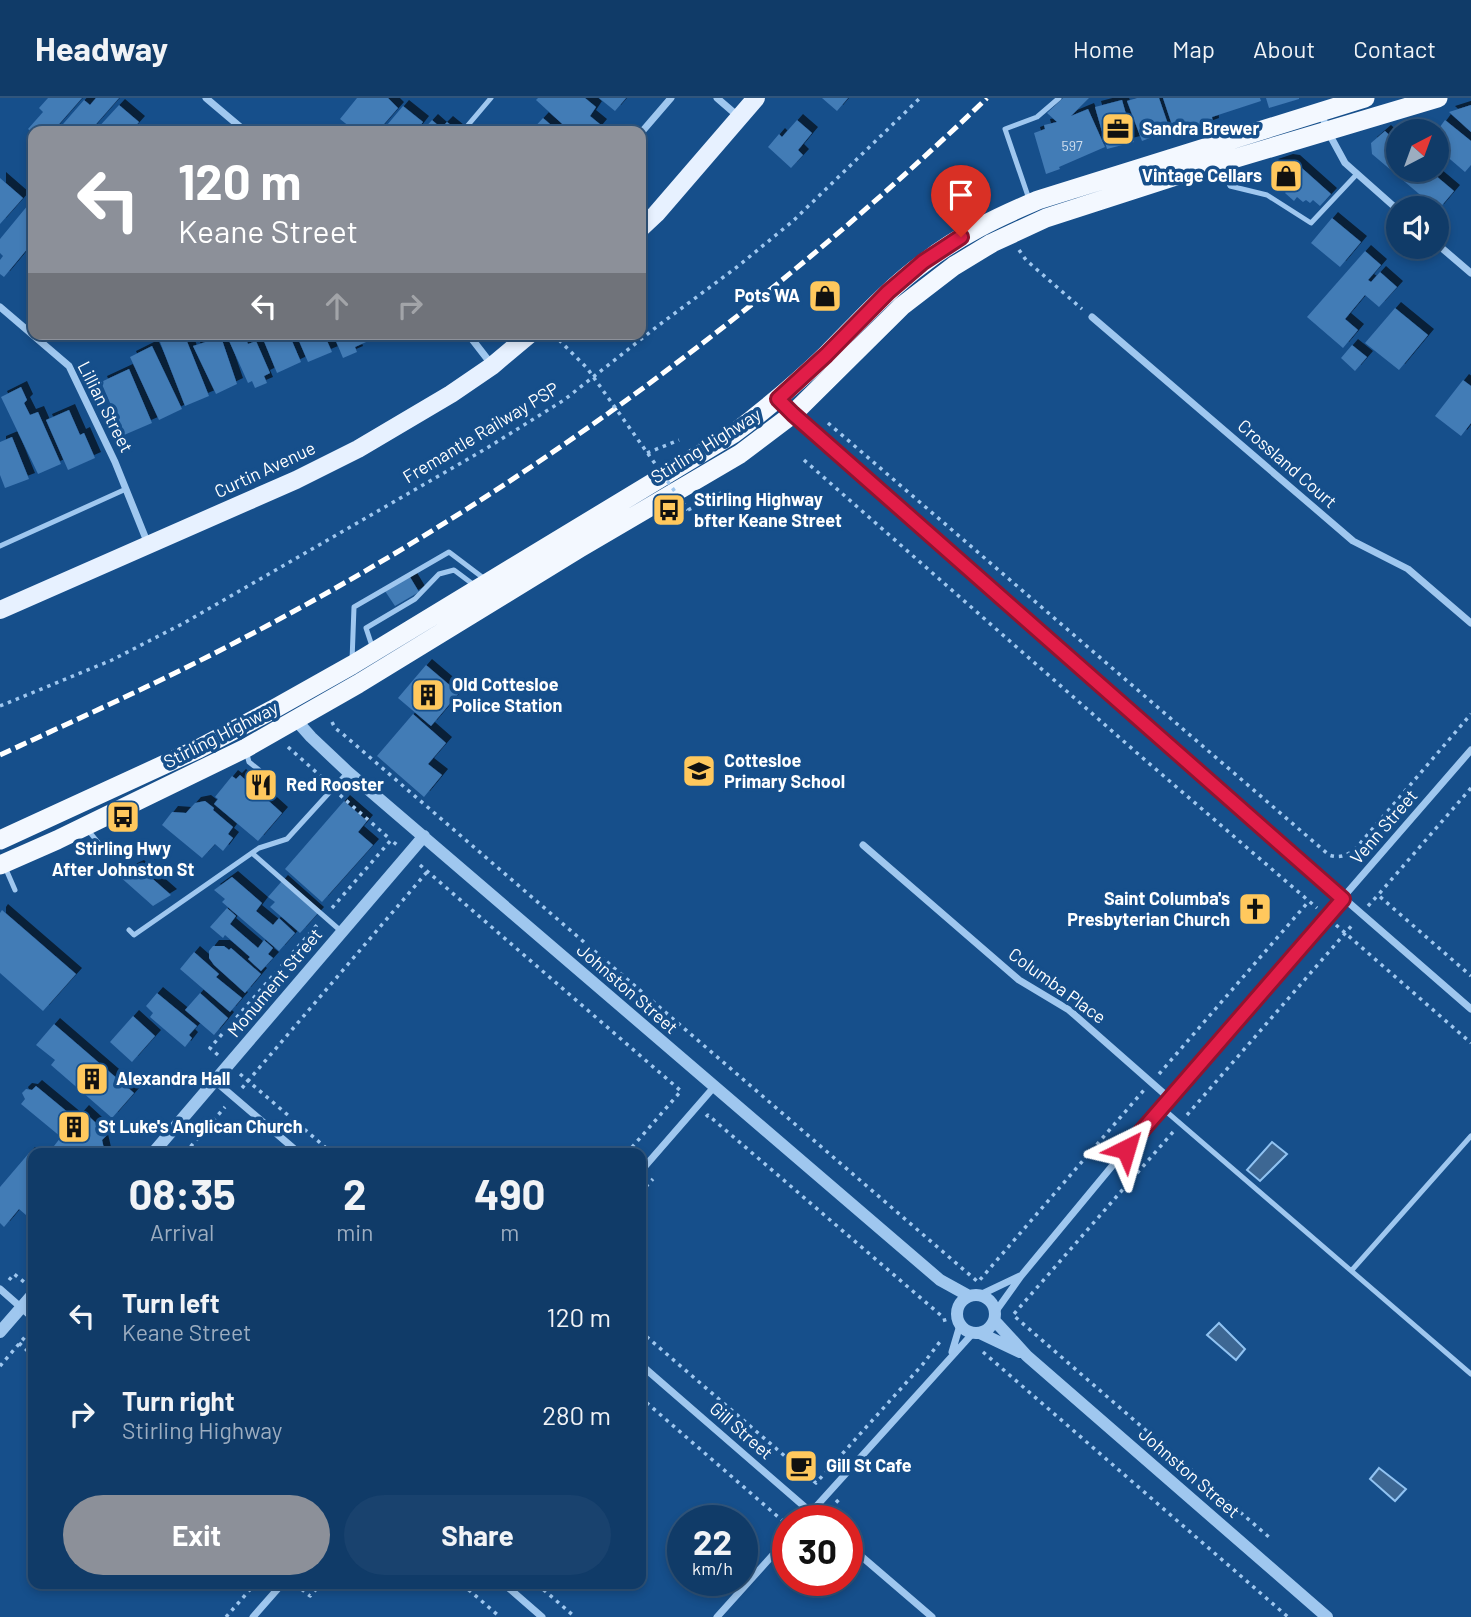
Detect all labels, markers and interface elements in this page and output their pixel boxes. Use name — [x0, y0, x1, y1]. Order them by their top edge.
text: Headway — [35, 28, 168, 68]
text: Home — [1073, 34, 1134, 63]
text: Map — [1172, 34, 1215, 63]
text: About — [1253, 34, 1315, 63]
text: Contact — [1353, 34, 1436, 63]
office icon: Sandra Brewer — [1099, 110, 1137, 148]
place label: Sandra Brewer — [1142, 117, 1259, 139]
north arrow — [1386, 119, 1449, 182]
map controls — [1386, 119, 1449, 259]
house number: 597 — [1061, 137, 1083, 154]
text: 120 m — [178, 151, 301, 210]
icon: left — [63, 154, 154, 245]
shop icon: Vintage Cellars — [1267, 157, 1305, 195]
place label: Vintage Cellars — [1142, 164, 1262, 186]
pin — [931, 165, 991, 237]
icon: arrive — [942, 176, 980, 214]
button: sound — [1386, 196, 1449, 259]
text: Keane Street — [178, 211, 358, 249]
shop icon: Pots WA — [806, 277, 844, 315]
place label: Pots WA — [734, 284, 800, 306]
icon: left — [245, 287, 283, 325]
icon: ahead — [318, 287, 356, 325]
icon: right — [391, 287, 429, 325]
street label: Lillian Street — [74, 357, 138, 456]
street label: Fremantle Railway PSP — [398, 377, 563, 487]
street label: Stirling Highway — [646, 403, 765, 488]
street label: Crossland Court — [1234, 414, 1342, 512]
street label: Curtin Avenue — [211, 436, 319, 502]
place label: Stirling Highway bfter Keane Street — [694, 488, 842, 531]
bus stop icon: Stirling Highway bfter Keane Street — [650, 491, 688, 529]
place label: Old Cottesloe Police Station — [452, 673, 562, 716]
building icon: Old Cottesloe Police Station — [409, 676, 447, 714]
street label: Stirling Highway — [160, 696, 281, 772]
place label: Cottesloe Primary School — [724, 749, 845, 792]
school or university icon: Cottesloe Primary School — [680, 752, 718, 790]
restaurant icon: Red Rooster — [242, 766, 280, 804]
place label: Red Rooster — [286, 773, 384, 795]
street label: Venn Street — [1345, 785, 1422, 868]
bus stop icon: Stirling Hwy After Johnston St — [104, 798, 142, 836]
place label: Stirling Hwy After Johnston St — [52, 837, 194, 880]
place label: Saint Columba's Presbyterian Church — [1067, 887, 1230, 930]
church icon: Saint Columba's Presbyterian Church — [1236, 890, 1274, 928]
street label: Monument Street — [222, 923, 326, 1041]
street label: Johnston Street — [573, 938, 683, 1038]
street label: Columba Place — [1005, 943, 1111, 1028]
building icon: Alexandra Hall — [73, 1060, 111, 1098]
place label: Alexandra Hall — [116, 1067, 231, 1089]
building icon: St Luke's Anglican Church — [55, 1108, 93, 1146]
position arrow — [1089, 1112, 1163, 1186]
place label: St Luke's Anglican Church — [98, 1115, 303, 1137]
text: 08:35 — [128, 1168, 236, 1218]
text: 2 — [343, 1168, 367, 1218]
text: 490 — [474, 1168, 546, 1218]
text: Arrival — [150, 1218, 214, 1246]
text: min — [336, 1218, 373, 1246]
text: m — [500, 1218, 519, 1246]
text: Turn left — [122, 1287, 220, 1318]
icon: left — [63, 1297, 101, 1335]
text: 120 m — [547, 1301, 611, 1332]
text: Keane Street — [122, 1318, 252, 1346]
text: Turn right — [122, 1385, 235, 1416]
icon: right — [63, 1395, 101, 1433]
street label: Gill Street — [706, 1397, 778, 1464]
text: 280 m — [542, 1399, 611, 1430]
text: Stirling Highway — [122, 1416, 282, 1444]
street label: Johnston Street — [1135, 1422, 1245, 1522]
cafe icon: Gill St Cafe — [782, 1447, 820, 1485]
place label: Gill St Cafe — [826, 1454, 912, 1476]
button: Exit — [63, 1495, 330, 1575]
button: Share — [344, 1495, 611, 1575]
speed limit sign: 30 — [772, 1505, 863, 1596]
text: 22 — [693, 1520, 732, 1562]
text: km/h — [692, 1557, 733, 1579]

